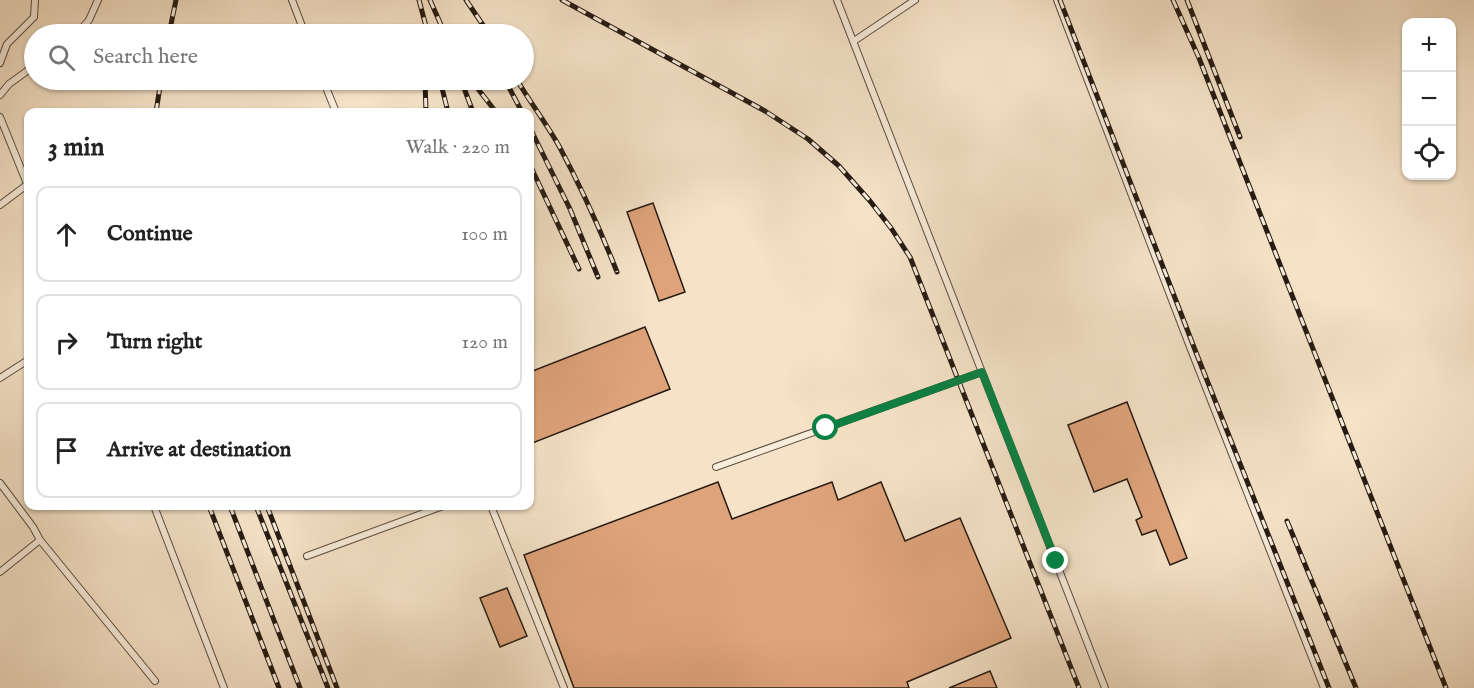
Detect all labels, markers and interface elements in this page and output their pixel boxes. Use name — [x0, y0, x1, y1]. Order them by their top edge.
map controls — [1402, 18, 1456, 180]
button: + — [1402, 18, 1456, 72]
search box — [24, 24, 534, 90]
icon: search — [45, 41, 78, 74]
text: Search here — [93, 43, 198, 71]
button: − — [1402, 72, 1456, 126]
button: locate — [1402, 126, 1456, 180]
text: 3 min — [48, 131, 104, 164]
text: Walk · 220 m — [406, 135, 510, 160]
icon: ahead — [50, 218, 83, 251]
text: Continue — [107, 220, 193, 248]
text: 100 m — [461, 222, 508, 247]
icon: right — [50, 326, 83, 359]
text: Turn right — [107, 328, 202, 356]
text: 120 m — [462, 330, 508, 355]
route start — [812, 414, 838, 440]
icon: arrive — [50, 434, 83, 467]
text: Arrive at destination — [107, 436, 291, 464]
route end — [1042, 547, 1068, 573]

